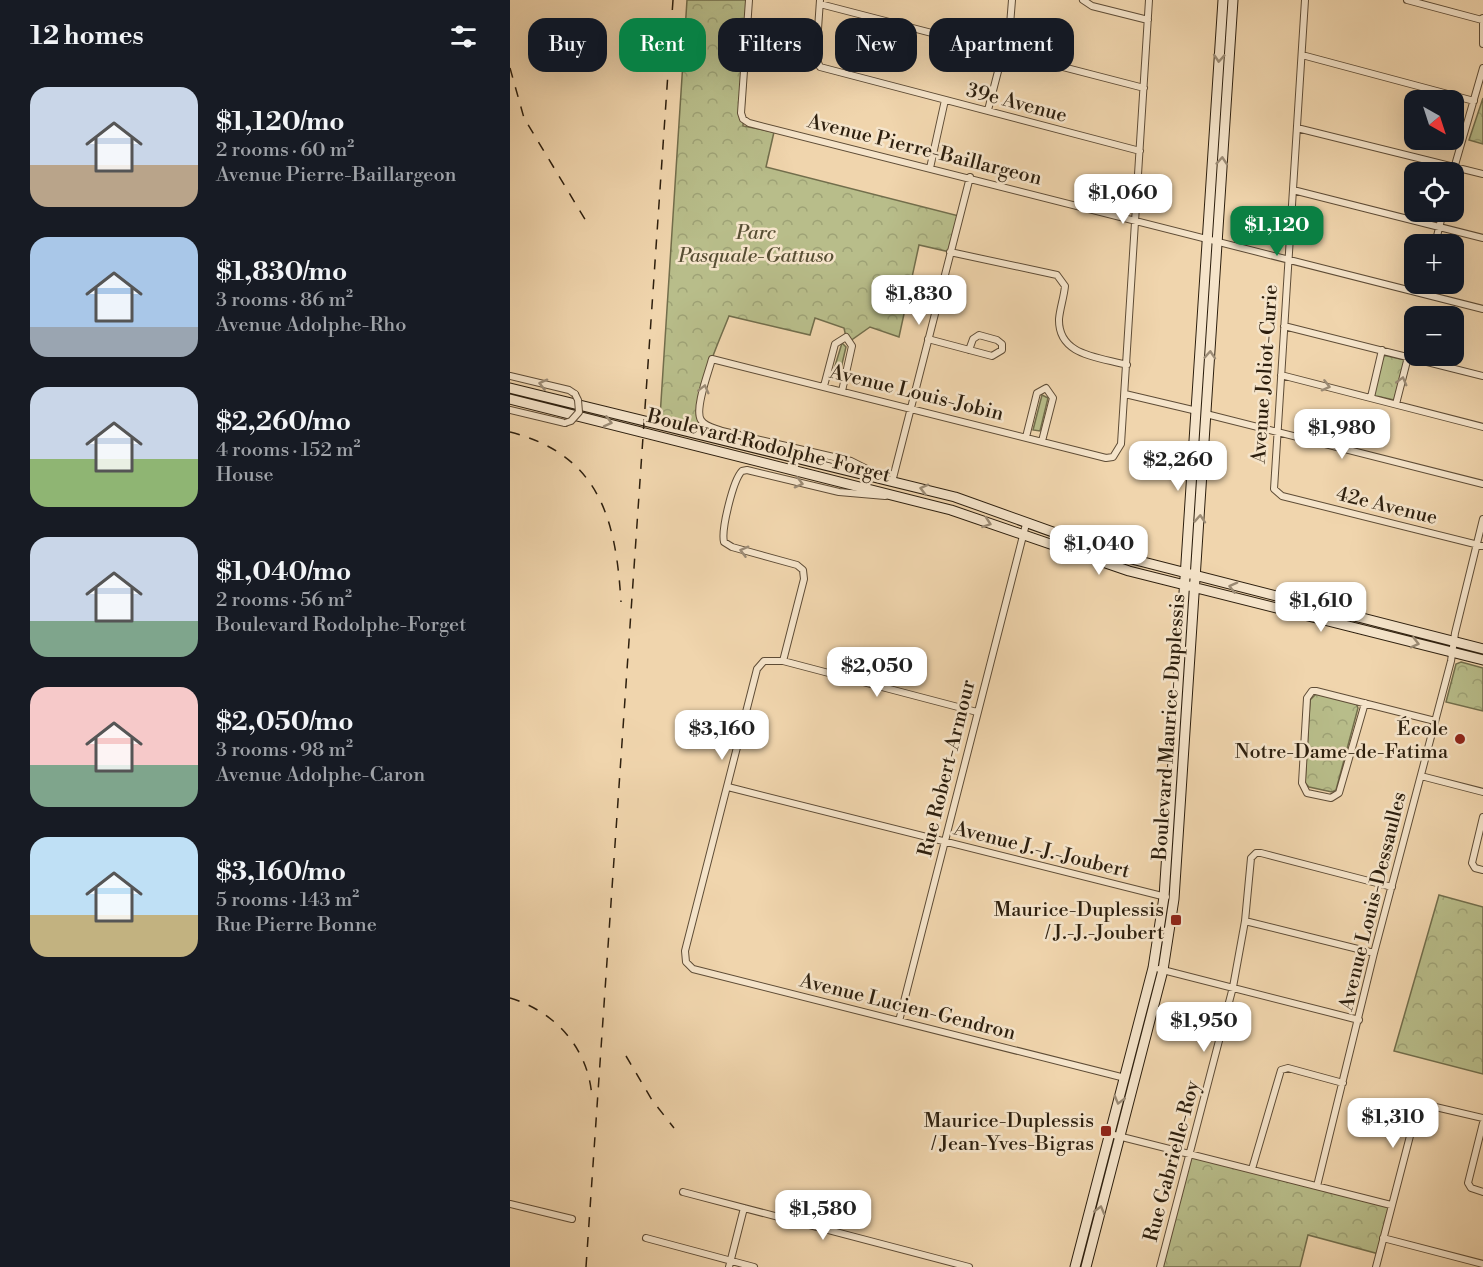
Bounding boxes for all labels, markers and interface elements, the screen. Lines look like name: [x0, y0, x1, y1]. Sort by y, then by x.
chip: Buy: [528, 18, 607, 72]
chip: Rent: [619, 18, 706, 72]
chip: Filters: [718, 18, 823, 72]
chip: New: [835, 18, 917, 72]
chip: Apartment: [929, 18, 1074, 72]
text: 12 homes: [30, 20, 144, 52]
icon: filters: [447, 20, 480, 53]
one-way arrow: [1213, 54, 1226, 63]
street label: 39e Avenue: [963, 78, 1070, 129]
north arrow: [1404, 90, 1464, 150]
map controls: [1404, 90, 1464, 366]
text: $1,120/mo: [216, 106, 345, 138]
street label: Avenue Pierre-Baillargeon: [804, 109, 1044, 192]
icon: home: [78, 111, 150, 183]
text: 2 rooms · 60 m²: [216, 138, 354, 163]
one-way arrow: [1216, 156, 1229, 165]
button: locate: [1404, 162, 1464, 222]
text: Avenue Pierre-Baillargeon: [216, 163, 457, 188]
pin: $1,060: [1074, 174, 1172, 225]
text: $1,060: [1088, 181, 1158, 206]
pin: $1,120: [1228, 206, 1326, 257]
text: $1,120: [1244, 213, 1310, 238]
park label: Parc Pasquale-Gattuso: [677, 221, 834, 269]
button: +: [1404, 234, 1464, 294]
text: $1,830/mo: [216, 256, 347, 288]
icon: home: [78, 261, 150, 333]
pin: $1,830: [870, 275, 968, 326]
text: $1,830: [885, 282, 953, 307]
street label: Avenue Joliot-Curie: [1247, 284, 1284, 466]
text: 3 rooms · 86 m²: [216, 288, 353, 313]
button: −: [1404, 306, 1464, 366]
text: Avenue Adolphe-Rho: [216, 313, 406, 338]
one-way arrow: [1203, 351, 1216, 360]
street label: Avenue Louis-Jobin: [826, 360, 1006, 427]
one-way arrow: [1395, 376, 1408, 386]
one-way arrow: [538, 378, 548, 391]
one-way arrow: [1320, 378, 1330, 391]
one-way arrow: [697, 384, 709, 395]
street label: Boulevard Rodolphe-Forget: [643, 404, 893, 489]
text: $2,260/mo: [216, 406, 351, 438]
pin: $1,980: [1293, 409, 1391, 460]
icon: home: [78, 411, 150, 483]
one-way arrow: [602, 415, 612, 428]
text: $1,980: [1308, 416, 1376, 441]
text: 4 rooms · 152 m²: [216, 438, 360, 463]
pin: $2,260: [1129, 441, 1227, 492]
text: $2,260: [1143, 448, 1213, 473]
text: House: [216, 463, 274, 488]
one-way arrow: [794, 475, 804, 488]
street label: 42e Avenue: [1333, 482, 1440, 531]
one-way arrow: [919, 484, 929, 497]
one-way arrow: [1193, 514, 1206, 523]
one-way arrow: [981, 515, 992, 528]
pin: $1,040: [1050, 525, 1148, 576]
text: $1,040: [1064, 532, 1134, 557]
one-way arrow: [739, 546, 750, 558]
text: $1,040/mo: [216, 556, 351, 588]
icon: home: [78, 561, 150, 633]
one-way arrow: [1229, 581, 1239, 594]
pin: $1,610: [1272, 582, 1370, 633]
text: 2 rooms · 56 m²: [216, 588, 352, 613]
text: $1,610: [1289, 589, 1353, 614]
street label: Boulevard Maurice-Duplessis: [1148, 593, 1191, 862]
text: Boulevard Rodolphe-Forget: [216, 613, 466, 638]
one-way arrow: [1410, 636, 1420, 649]
pin: $2,050: [828, 647, 926, 698]
text: $2,050: [841, 654, 913, 679]
street label: Rue Robert-Armour: [913, 677, 982, 859]
text: $2,050/mo: [216, 706, 354, 738]
pin: $3,160: [673, 710, 771, 761]
icon: home: [78, 711, 150, 783]
place label: École Notre-Dame-de-Fatima: [1235, 716, 1449, 765]
text: $3,160: [689, 717, 755, 742]
marker: École Notre-Dame-de-Fatima: [1453, 732, 1467, 746]
text: 3 rooms · 98 m²: [216, 738, 353, 763]
text: Avenue Adolphe-Caron: [216, 763, 425, 788]
street label: Avenue Louis-Dessaulles: [1334, 789, 1413, 1014]
street label: Avenue J.-J.-Joubert: [950, 816, 1132, 884]
text: $3,160/mo: [216, 856, 346, 888]
icon: home: [78, 861, 150, 933]
text: 5 rooms · 143 m²: [216, 888, 359, 913]
place label: Maurice-Duplessis / J.-J.-Joubert: [994, 898, 1164, 946]
text: Rue Pierre Bonne: [216, 913, 377, 938]
marker: Maurice-Duplessis / J.-J.-Joubert: [1169, 913, 1183, 927]
street label: Avenue Lucien-Gendron: [796, 968, 1018, 1046]
pin: $1,950: [1155, 1002, 1253, 1053]
text: $1,950: [1170, 1009, 1238, 1034]
street label: Rue Gabrielle-Roy: [1139, 1078, 1206, 1245]
one-way arrow: [1114, 1094, 1127, 1104]
pin: $1,310: [1344, 1098, 1442, 1149]
text: $1,310: [1362, 1105, 1424, 1130]
place label: Maurice-Duplessis / Jean-Yves-Bigras: [924, 1109, 1094, 1157]
marker: Maurice-Duplessis / Jean-Yves-Bigras: [1099, 1124, 1113, 1138]
pin: $1,580: [774, 1190, 872, 1241]
text: $1,580: [789, 1197, 857, 1222]
one-way arrow: [1093, 1206, 1106, 1216]

